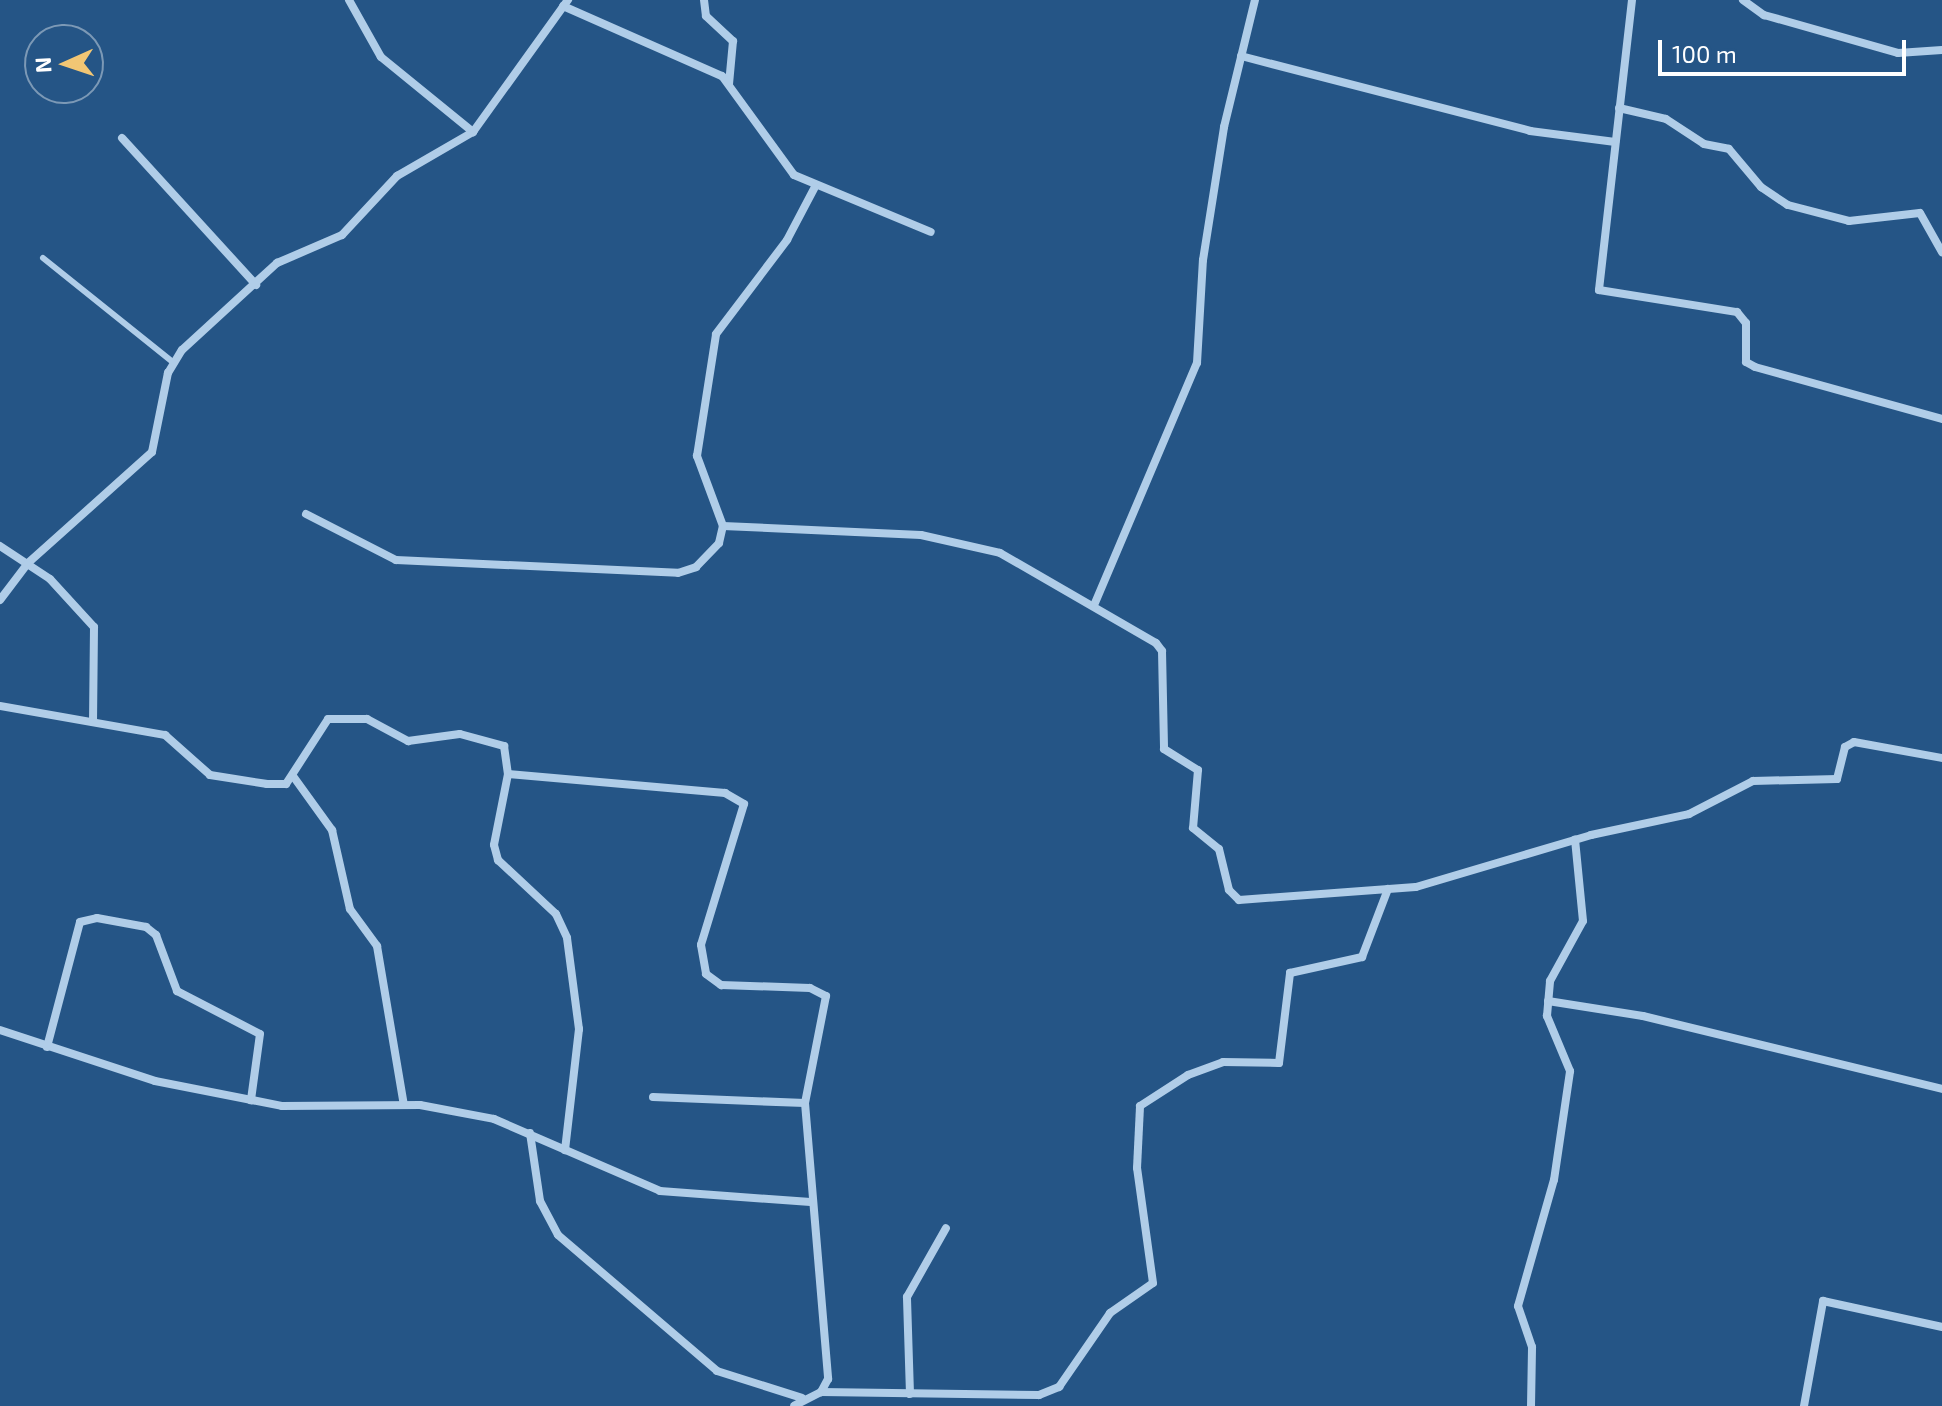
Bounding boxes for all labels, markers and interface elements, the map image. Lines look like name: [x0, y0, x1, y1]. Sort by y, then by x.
north arrow: [24, 24, 104, 104]
scale bar: [1662, 24, 1910, 74]
text: 100 m: [1672, 39, 1737, 68]
text: N: [29, 57, 55, 74]

